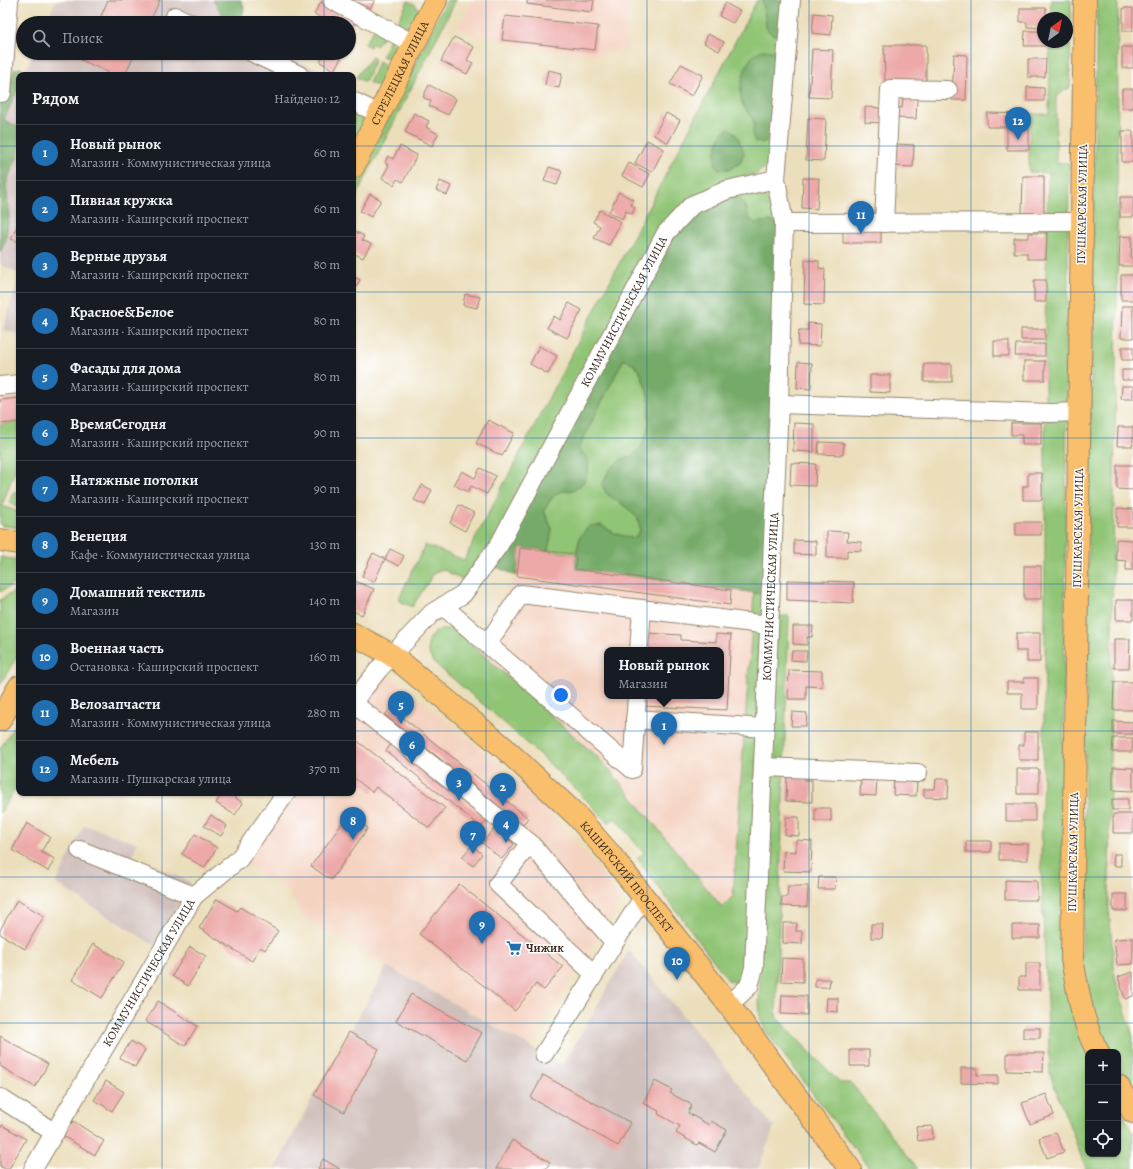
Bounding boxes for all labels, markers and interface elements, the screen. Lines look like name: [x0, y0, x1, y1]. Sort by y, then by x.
north arrow: [1037, 12, 1073, 48]
search box: [16, 16, 356, 60]
street label: СТРЕЛЕЦКАЯ УЛИЦА: [367, 17, 433, 128]
icon: search: [30, 27, 52, 49]
text: Поиск: [62, 28, 103, 48]
text: Рядом: [32, 87, 79, 110]
text: Найдено: 12: [274, 90, 340, 107]
pin: 12: [1005, 107, 1031, 140]
text: Новый рынок: [70, 134, 161, 154]
street label: ПУШКАРСКАЯ УЛИЦА: [1073, 143, 1091, 264]
text: 1: [43, 144, 47, 161]
text: 60 m: [314, 144, 340, 161]
text: Магазин · Коммунистическая улица: [70, 154, 271, 171]
text: Пивная кружка: [70, 190, 173, 210]
text: 2: [42, 200, 48, 217]
text: 60 m: [314, 200, 340, 217]
pin: 11: [848, 201, 874, 234]
text: Магазин · Каширский проспект: [70, 210, 248, 227]
street label: КОММУНИСТИЧЕСКАЯ УЛИЦА: [577, 232, 671, 390]
text: Верные друзья: [70, 246, 167, 266]
text: 3: [42, 256, 48, 273]
text: 80 m: [313, 256, 340, 273]
text: Магазин · Каширский проспект: [70, 266, 248, 283]
text: Красное&Белое: [70, 302, 174, 322]
text: 4: [42, 312, 48, 329]
text: 80 m: [313, 312, 340, 329]
text: Магазин · Каширский проспект: [70, 322, 248, 339]
text: Фасады для дома: [70, 358, 181, 378]
text: 5: [42, 368, 48, 385]
text: 80 m: [313, 368, 340, 385]
text: Магазин · Каширский проспект: [70, 378, 248, 395]
text: ВремяСегодня: [70, 414, 166, 434]
text: 6: [42, 424, 48, 441]
text: 90 m: [314, 424, 340, 441]
text: Магазин · Каширский проспект: [70, 434, 248, 451]
street label: ПУШКАРСКАЯ УЛИЦА: [1069, 467, 1087, 588]
text: Натяжные потолки: [70, 470, 199, 490]
text: 7: [42, 480, 48, 497]
text: 90 m: [314, 480, 340, 497]
text: Магазин · Каширский проспект: [70, 490, 248, 507]
street label: КОММУНИСТИЧЕСКАЯ УЛИЦА: [759, 511, 782, 681]
text: Венеция: [70, 526, 127, 546]
text: 8: [42, 536, 48, 553]
text: 130 m: [310, 536, 340, 553]
text: Кафе · Коммунистическая улица: [70, 546, 250, 563]
text: Домашний текстиль: [70, 582, 205, 602]
text: 9: [42, 592, 48, 609]
text: 140 m: [309, 592, 340, 609]
text: Магазин: [70, 602, 119, 619]
text: Военная часть: [70, 638, 164, 658]
popup: [604, 647, 724, 699]
text: 10: [39, 648, 51, 665]
text: 160 m: [309, 648, 340, 665]
text: Новый рынок: [618, 655, 710, 675]
text: Остановка · Каширский проспект: [70, 658, 259, 675]
text: Магазин: [618, 675, 668, 692]
your location: [551, 685, 571, 705]
pin: 5: [388, 691, 414, 724]
text: Велозапчасти: [70, 694, 161, 714]
text: 11: [40, 704, 50, 721]
text: 280 m: [307, 704, 340, 721]
pin: 1: [651, 712, 677, 745]
text: Магазин · Коммунистическая улица: [70, 714, 271, 731]
pin: 6: [399, 731, 425, 764]
text: Мебель: [70, 750, 119, 770]
text: 12: [40, 760, 50, 777]
text: 370 m: [309, 760, 340, 777]
pin: 3: [446, 768, 472, 801]
text: Магазин · Пушкарская улица: [70, 770, 232, 787]
pin: 2: [490, 773, 516, 806]
street label: ПУШКАРСКАЯ УЛИЦА: [1064, 791, 1082, 912]
pin: 8: [340, 807, 366, 840]
pin: 4: [493, 810, 519, 843]
street label: КАШИРСКИЙ ПРОСПЕКТ: [577, 817, 677, 936]
pin: 7: [460, 821, 486, 854]
street label: КОММУНИСТИЧЕСКАЯ УЛИЦА: [99, 895, 199, 1049]
pin: 9: [469, 911, 495, 944]
supermarket icon: Чижик: [505, 939, 523, 957]
place label: Чижик: [526, 940, 564, 956]
pin: 10: [664, 947, 690, 980]
map controls: [1085, 1049, 1121, 1157]
button: +: [1085, 1049, 1121, 1085]
button: −: [1085, 1085, 1121, 1121]
button: locate: [1085, 1121, 1121, 1157]

